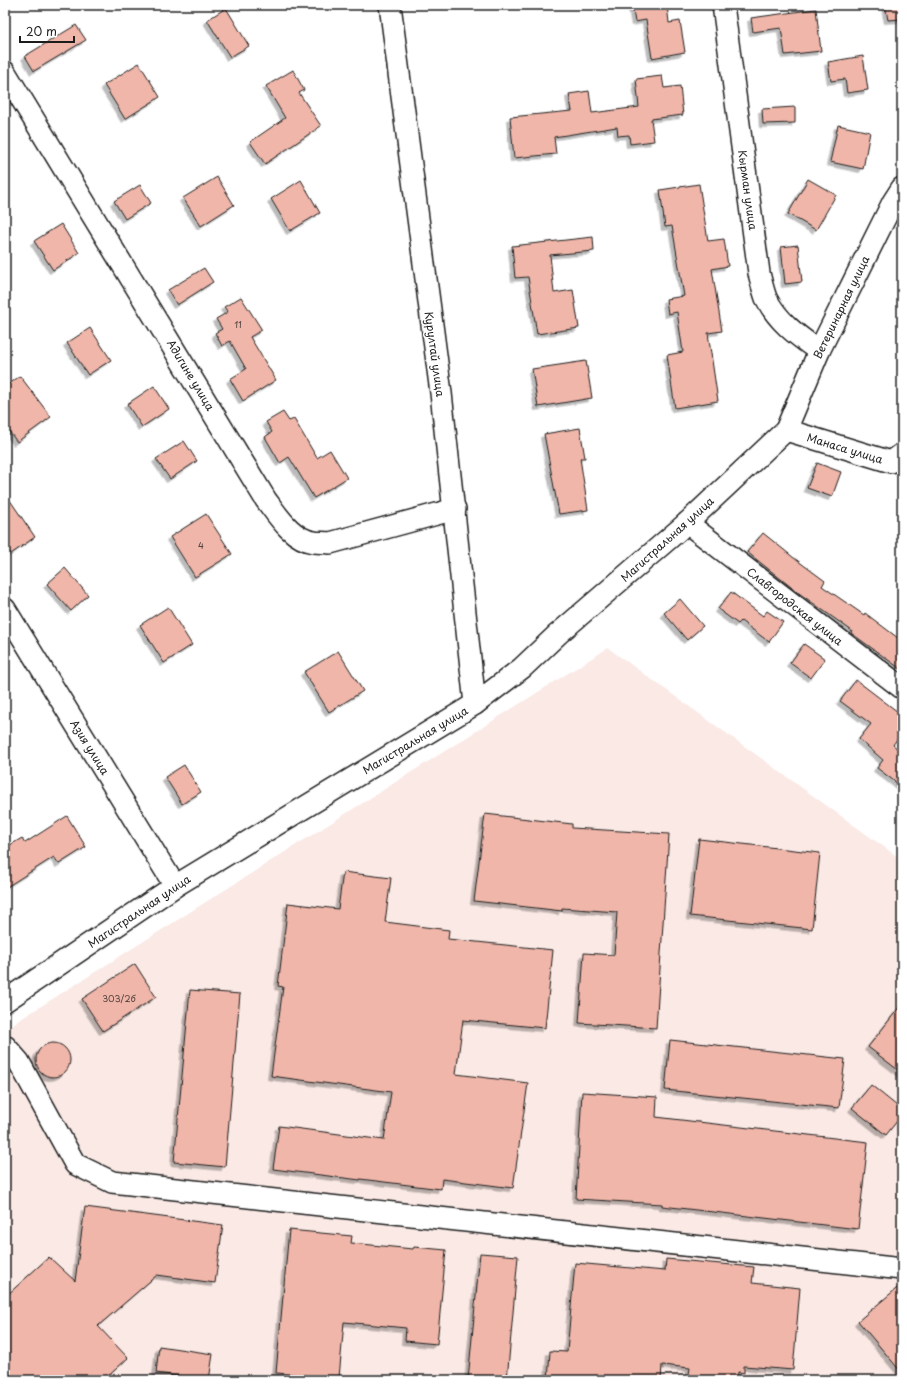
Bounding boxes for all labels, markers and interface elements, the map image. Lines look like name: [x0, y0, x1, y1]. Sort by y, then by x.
scale bar: [20, 18, 74, 44]
text: 20 m: [26, 22, 57, 40]
street label: Кырман улица: [734, 149, 762, 231]
street label: Ветеринарная улица: [809, 252, 873, 362]
street label: Курултай улица: [421, 310, 449, 398]
house number: 11: [234, 317, 242, 331]
street label: Адигине улица: [163, 336, 219, 414]
street label: Манаса улица: [805, 428, 885, 468]
street label: Магистральная улица: [617, 492, 717, 586]
house number: 4: [198, 538, 204, 552]
street label: Славгородская улица: [743, 563, 847, 649]
street label: Магистральная улица: [359, 702, 471, 778]
street label: Азия улица: [66, 716, 114, 778]
street label: Магистральная улица: [84, 870, 194, 952]
house number: 303/2б: [102, 991, 137, 1005]

